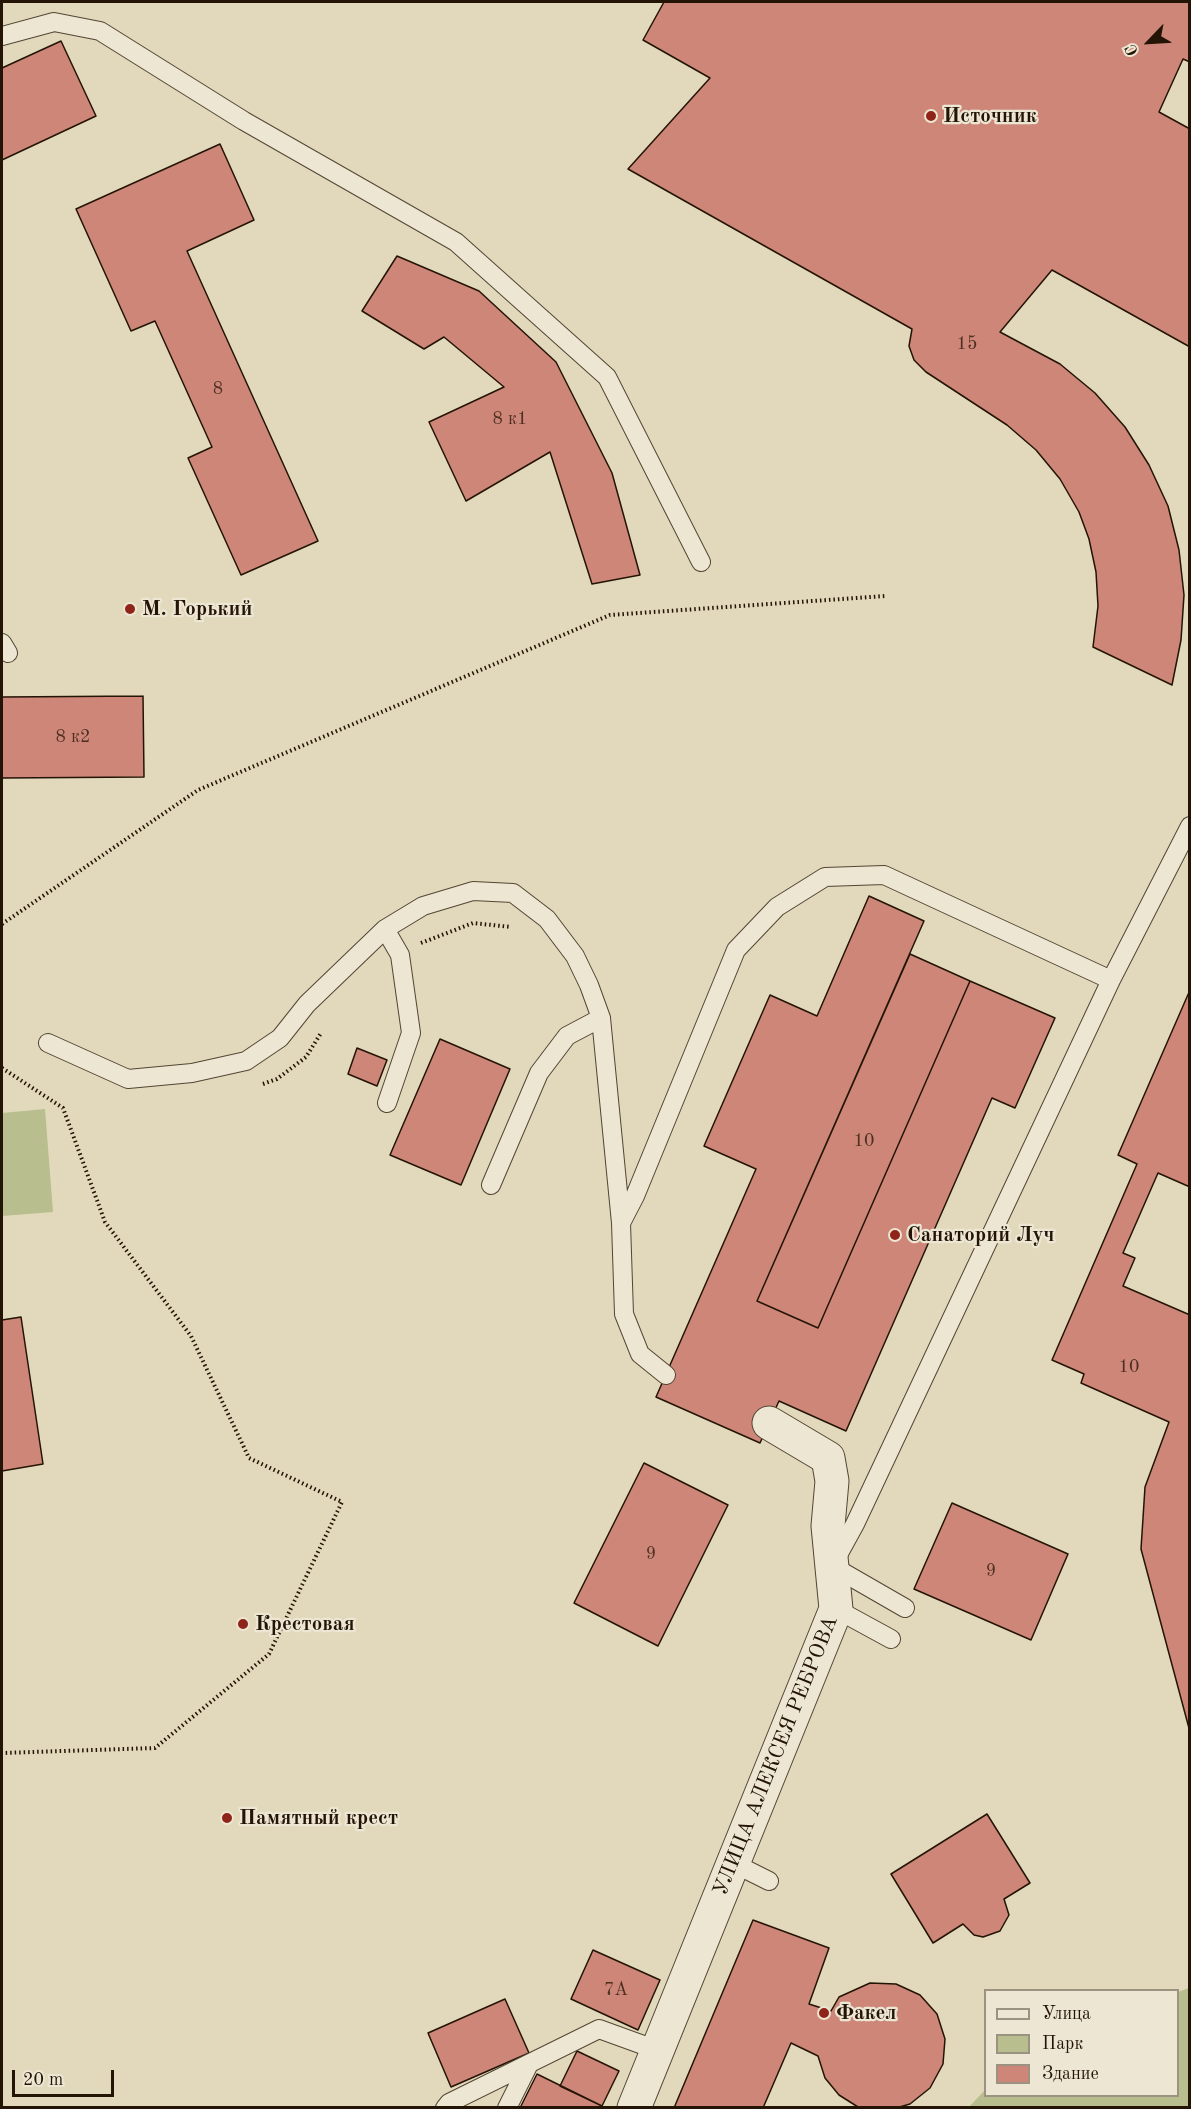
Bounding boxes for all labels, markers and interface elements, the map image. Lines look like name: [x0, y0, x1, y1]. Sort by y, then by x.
north arrow: [1119, 12, 1179, 72]
text: С: [1123, 41, 1142, 58]
place label: Источник: [943, 103, 1037, 129]
marker: Источник: [924, 109, 938, 123]
house number: 15: [957, 333, 977, 355]
house number: 8: [213, 378, 223, 400]
house number: 8 к1: [493, 408, 527, 430]
place label: М. Горький: [142, 596, 252, 622]
marker: М. Горький: [123, 602, 137, 616]
house number: 8 к2: [56, 726, 90, 748]
house number: 10: [854, 1130, 874, 1152]
place label: Cанаторий Луч: [907, 1222, 1054, 1248]
marker: Cанаторий Луч: [888, 1228, 902, 1242]
house number: 10: [1119, 1356, 1139, 1378]
house number: 9: [646, 1543, 656, 1565]
house number: 9: [986, 1560, 996, 1582]
place label: Крестовая: [255, 1611, 355, 1637]
street label: УЛИЦА АЛЕКСЕЯ РЕБРОВА: [708, 1612, 844, 1900]
marker: Крестовая: [236, 1617, 250, 1631]
place label: Памятный крест: [239, 1805, 398, 1831]
marker: Памятный крест: [220, 1811, 234, 1825]
house number: 7А: [604, 1979, 628, 2001]
legend: [984, 1989, 1179, 2097]
place label: Факел: [836, 2000, 896, 2026]
text: Улица: [1042, 2005, 1091, 2023]
marker: Факел: [817, 2006, 831, 2020]
text: Парк: [1042, 2035, 1083, 2053]
scale bar: [15, 2058, 117, 2096]
text: Здание: [1042, 2065, 1099, 2083]
text: 20 m: [23, 2071, 63, 2089]

